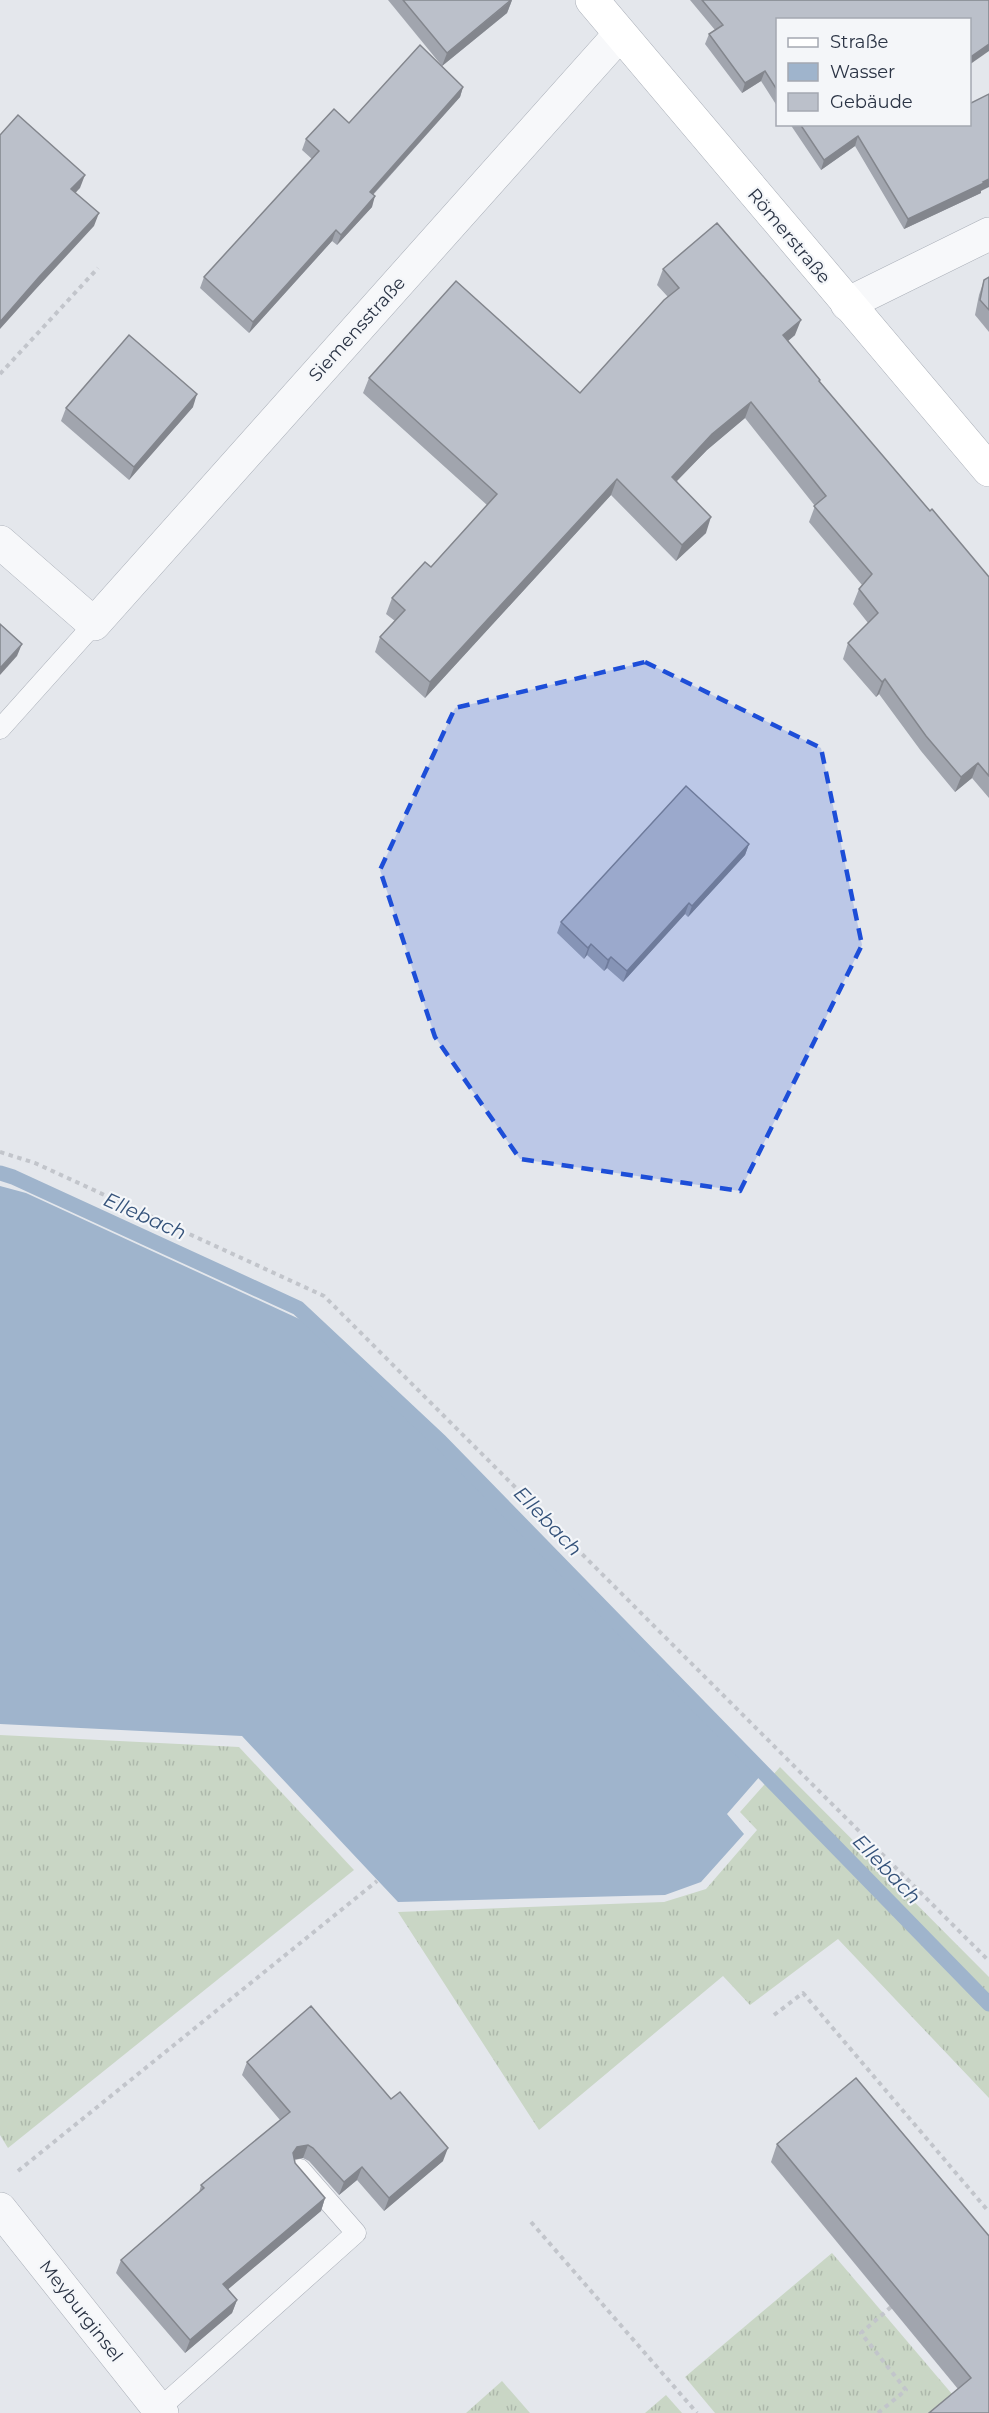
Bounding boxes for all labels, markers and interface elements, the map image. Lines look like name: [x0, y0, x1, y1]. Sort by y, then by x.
legend: [776, 18, 971, 126]
text: Straße: [830, 31, 889, 53]
text: Wasser: [830, 61, 895, 83]
text: Gebäude: [830, 91, 913, 113]
street label: Römerstraße: [743, 184, 835, 288]
street label: Siemensstraße: [304, 272, 410, 386]
water label: Ellebach: [100, 1187, 190, 1245]
water label: Ellebach: [509, 1481, 587, 1561]
water label: Ellebach: [848, 1829, 926, 1909]
street label: Meyburginsel: [35, 2256, 127, 2366]

